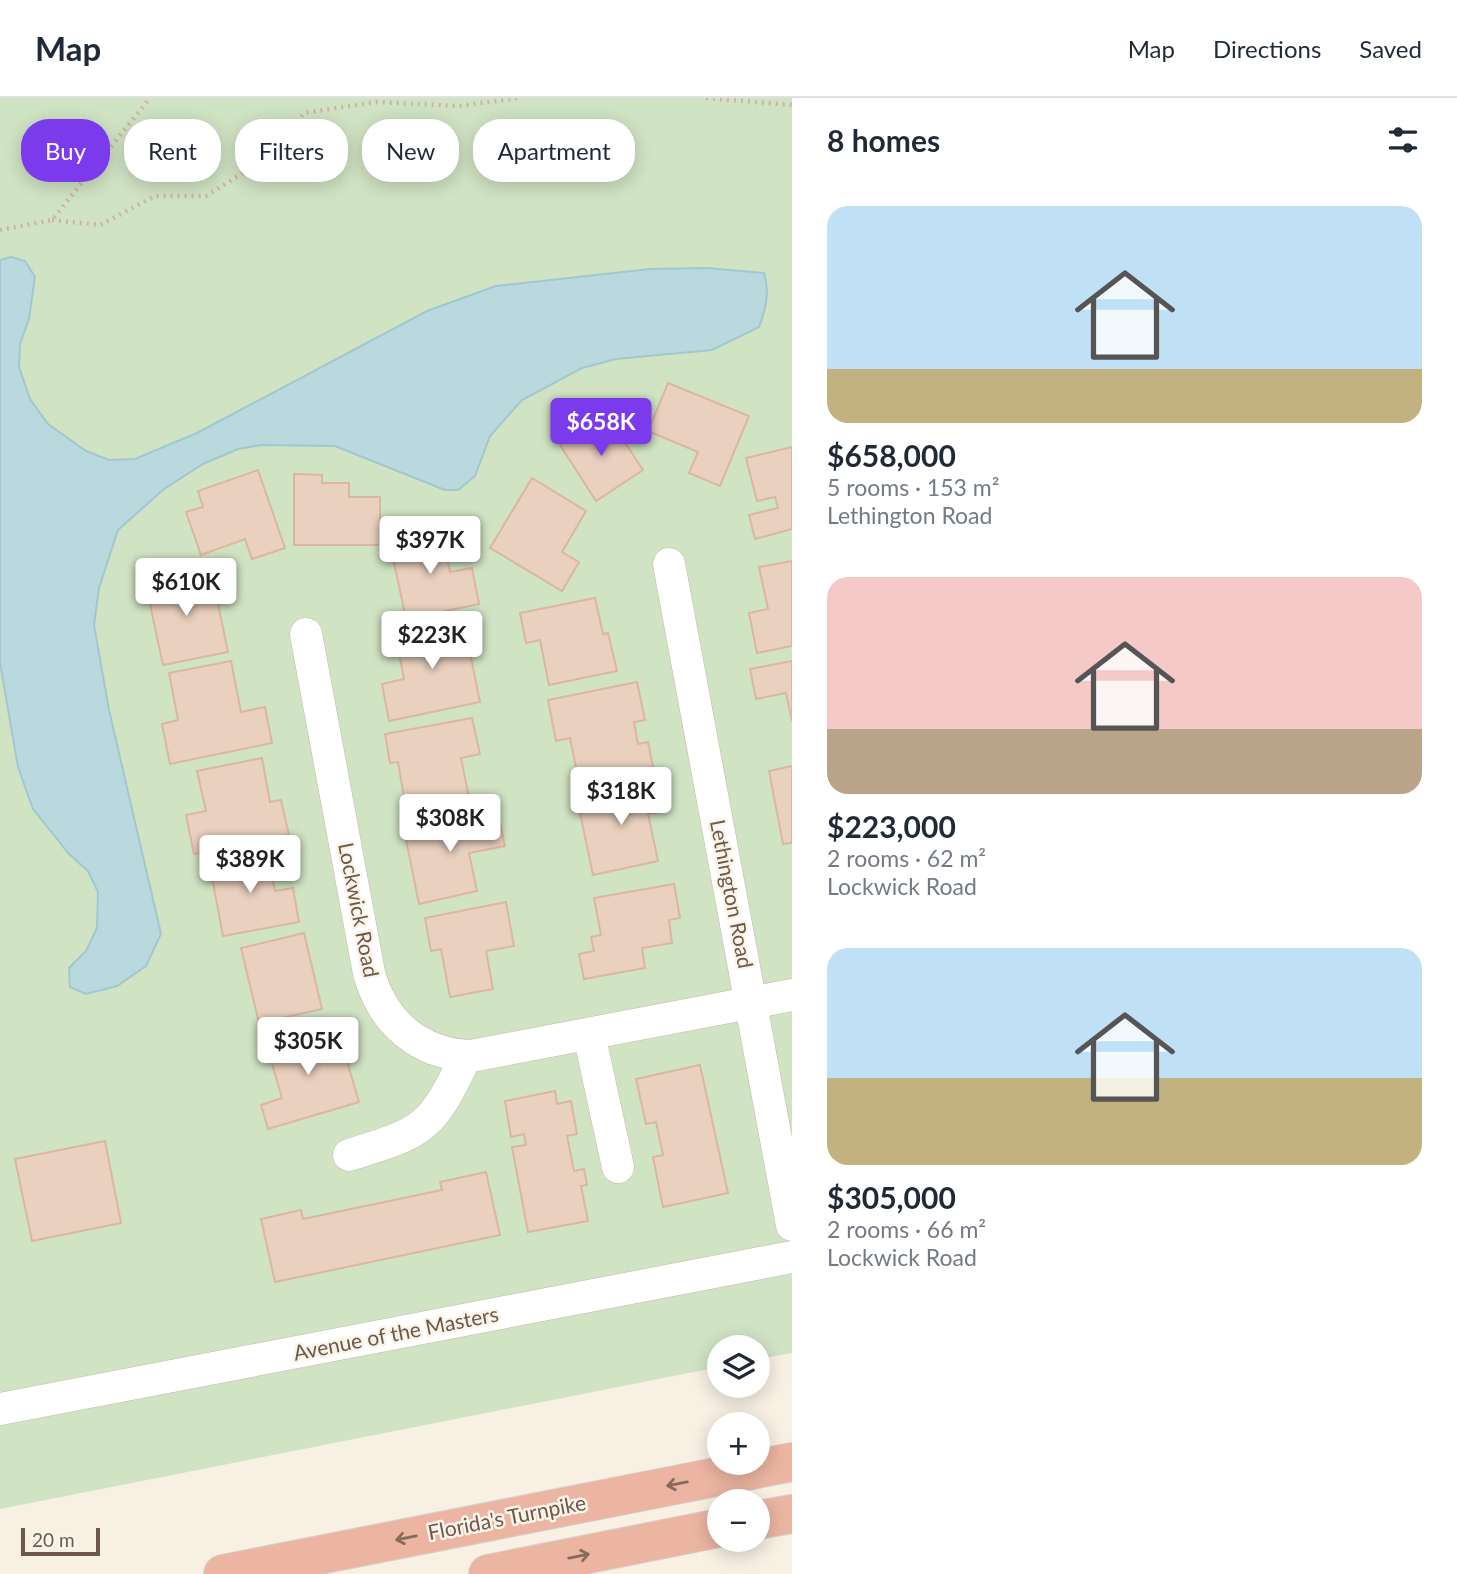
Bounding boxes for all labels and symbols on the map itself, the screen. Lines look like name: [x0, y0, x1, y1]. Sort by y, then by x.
pin: $658K: [552, 398, 650, 458]
pin: $397K: [381, 517, 479, 576]
pin: $610K: [137, 559, 235, 618]
pin: $223K: [383, 612, 481, 671]
pin: $318K: [572, 768, 670, 827]
pin: $308K: [401, 794, 499, 854]
street label: Lethington Road: [706, 817, 759, 970]
pin: $389K: [201, 836, 299, 895]
street label: Lockwick Road: [334, 840, 385, 979]
pin: $305K: [259, 1018, 357, 1077]
street label: Avenue of the Masters: [291, 1300, 500, 1365]
one-way arrow: [666, 1478, 689, 1492]
street label: Florida's Turnpike: [426, 1489, 588, 1544]
scale bar: [21, 1525, 100, 1557]
one-way arrow: [395, 1531, 418, 1545]
one-way arrow: [567, 1549, 590, 1562]

